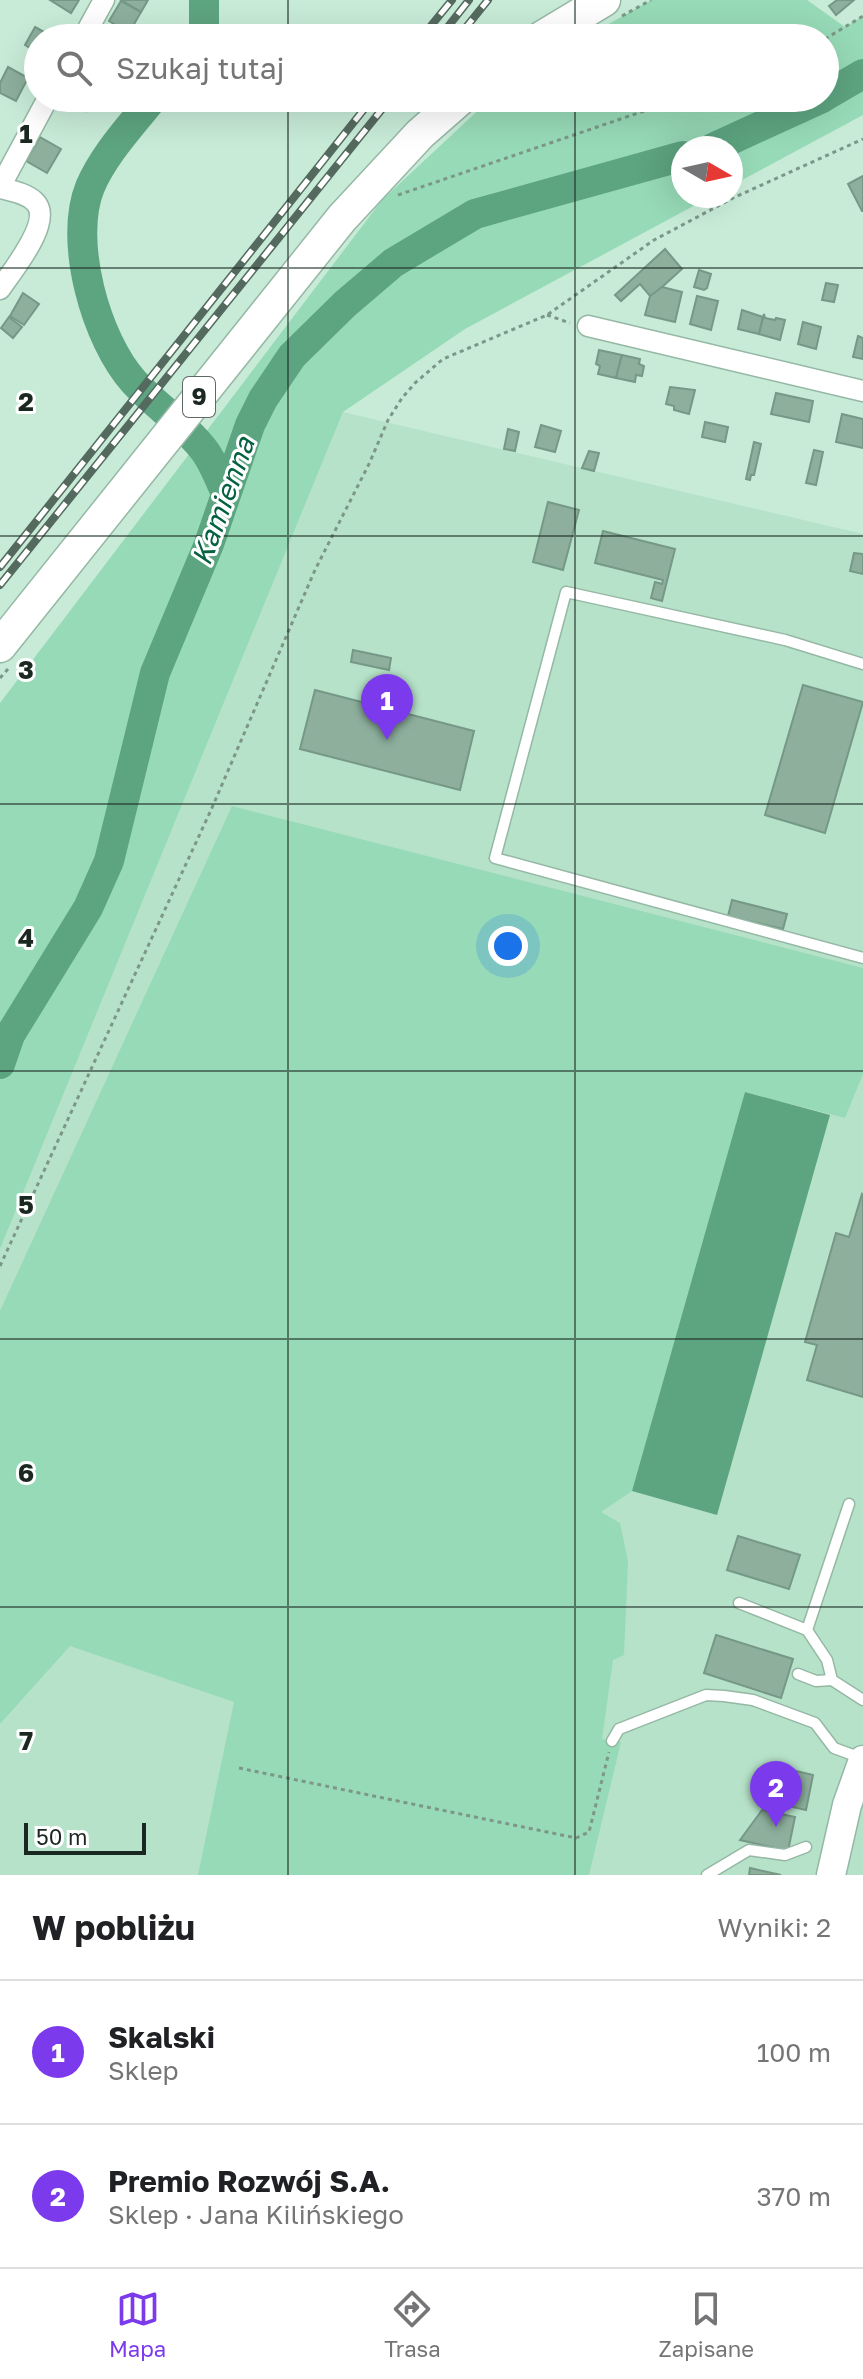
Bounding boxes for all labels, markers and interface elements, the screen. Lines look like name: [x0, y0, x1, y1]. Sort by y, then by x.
search box: [24, 24, 839, 112]
icon: search: [52, 46, 96, 90]
text: Szukaj tutaj: [116, 50, 285, 86]
text: 1: [19, 118, 33, 149]
north arrow: [671, 136, 743, 208]
road number: 9: [183, 377, 215, 417]
text: 2: [18, 386, 34, 417]
water label: Kamienna: [184, 431, 261, 569]
text: 3: [18, 654, 34, 685]
pin: 1: [361, 674, 413, 740]
text: 4: [18, 922, 34, 953]
your location: [488, 926, 528, 966]
text: 5: [18, 1189, 34, 1220]
text: 6: [18, 1457, 34, 1488]
text: 7: [19, 1725, 33, 1756]
pin: 2: [750, 1761, 802, 1827]
scale bar: [24, 1819, 146, 1855]
text: 50 m: [36, 1823, 87, 1850]
text: W pobliżu: [32, 1907, 195, 1947]
text: Wyniki: 2: [717, 1912, 831, 1943]
text: Skalski: [108, 2019, 215, 2055]
text: 1: [51, 2037, 65, 2068]
text: 100 m: [757, 2037, 831, 2068]
text: Sklep: [108, 2055, 178, 2086]
text: Premio Rozwój S.A.: [108, 2163, 390, 2199]
text: 2: [50, 2181, 66, 2212]
text: 370 m: [756, 2181, 831, 2212]
text: Sklep · Jana Kilińskiego: [108, 2199, 404, 2230]
tab: Mapa: [109, 2287, 166, 2362]
tab: Trasa: [384, 2287, 441, 2362]
tab: Zapisane: [659, 2287, 754, 2362]

